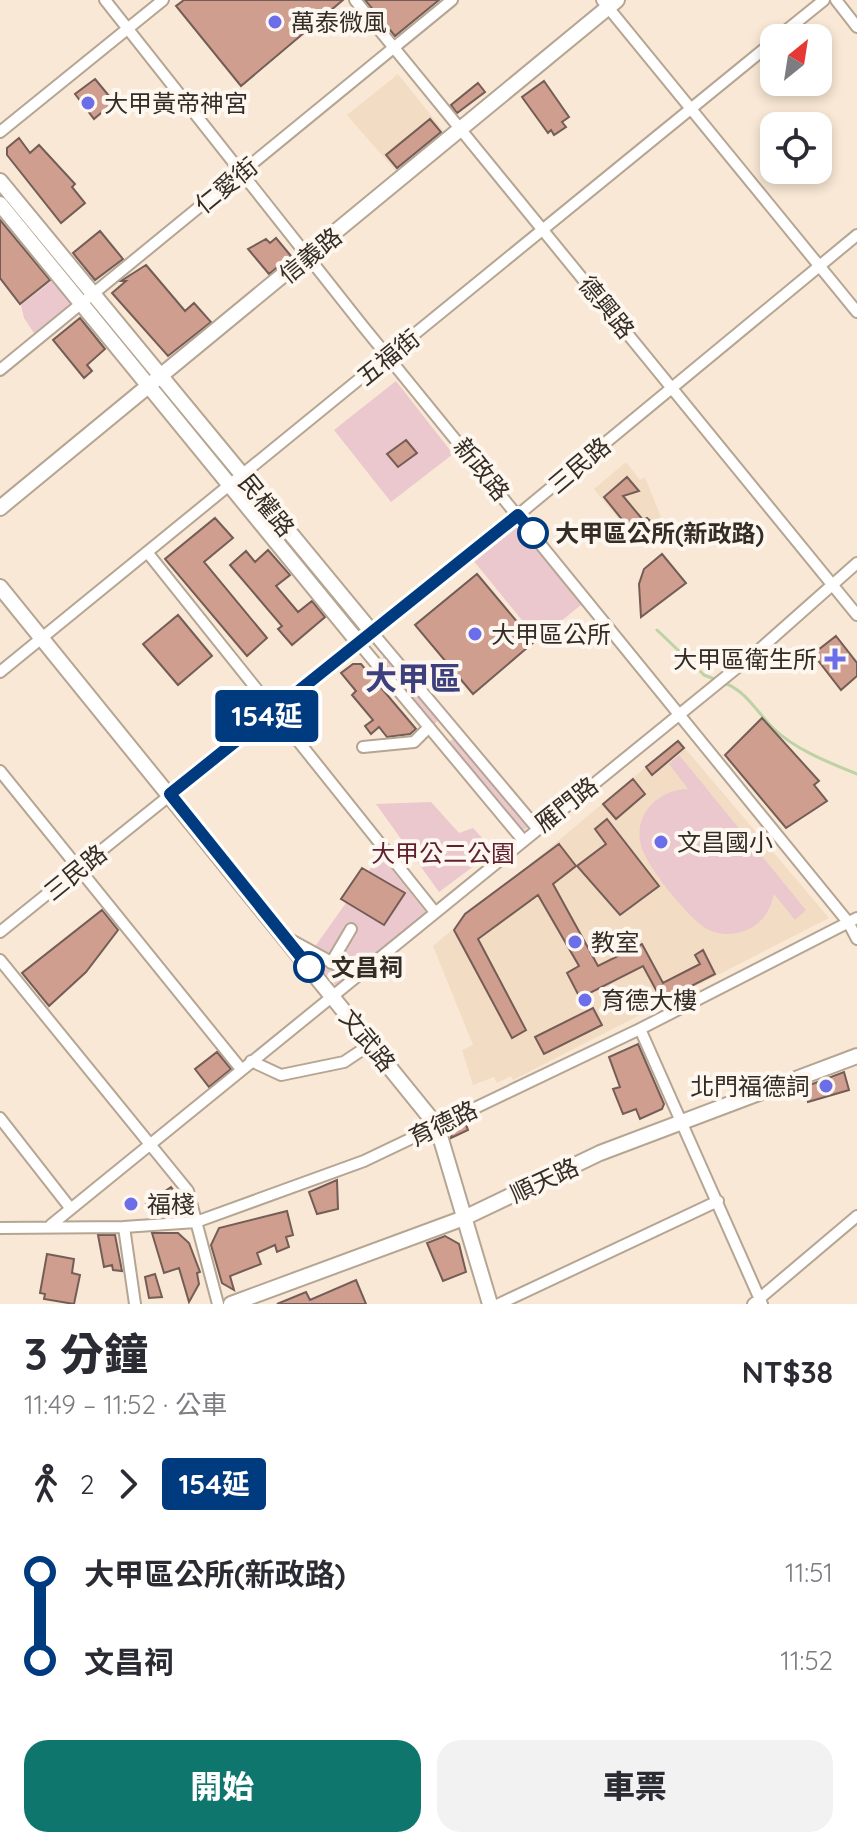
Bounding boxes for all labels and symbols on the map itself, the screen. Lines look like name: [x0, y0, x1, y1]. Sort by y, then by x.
place label: 萬泰微風: [291, 7, 387, 37]
marker: 萬泰微風: [266, 13, 284, 31]
north arrow: [760, 24, 832, 96]
place label: 大甲黃帝神宮: [104, 88, 248, 118]
marker: 大甲黃帝神宮: [79, 94, 97, 112]
street label: 仁愛街: [189, 151, 263, 219]
street label: 信義路: [273, 221, 347, 289]
street label: 德興路: [573, 270, 641, 344]
street label: 五福街: [351, 323, 425, 391]
street label: 三民路: [542, 430, 616, 500]
street label: 新政路: [448, 432, 516, 506]
street label: 民權路: [233, 468, 301, 542]
marker: 大甲區公所(新政路): [518, 518, 548, 548]
place label: 大甲區公所(新政路): [555, 518, 764, 548]
place label: 大甲區公所: [491, 619, 611, 649]
marker: 大甲區公所: [466, 625, 484, 643]
place label: 大甲區衛生所: [673, 644, 817, 674]
marker: 大甲區衛生所: [824, 648, 846, 670]
district label: 大甲區: [365, 658, 461, 698]
line badge: 154延: [211, 690, 323, 742]
street label: 雁門路: [528, 770, 604, 838]
place label: 文昌國小: [677, 827, 773, 857]
marker: 文昌國小: [652, 833, 670, 851]
street label: 三民路: [38, 838, 112, 906]
park label: 大甲公二公園: [371, 838, 515, 868]
place label: 教室: [591, 927, 639, 957]
marker: 教室: [566, 933, 584, 951]
marker: 文昌祠: [294, 952, 324, 982]
place label: 文昌祠: [331, 952, 403, 982]
place label: 育德大樓: [601, 985, 697, 1015]
marker: 育德大樓: [576, 991, 594, 1009]
street label: 文武路: [334, 1003, 402, 1077]
place label: 北門福德詞: [690, 1071, 810, 1101]
marker: 北門福德詞: [817, 1077, 835, 1095]
street label: 育德路: [404, 1094, 482, 1152]
street label: 順天路: [505, 1151, 583, 1209]
place label: 福棧: [147, 1189, 195, 1219]
marker: 福棧: [122, 1195, 140, 1213]

